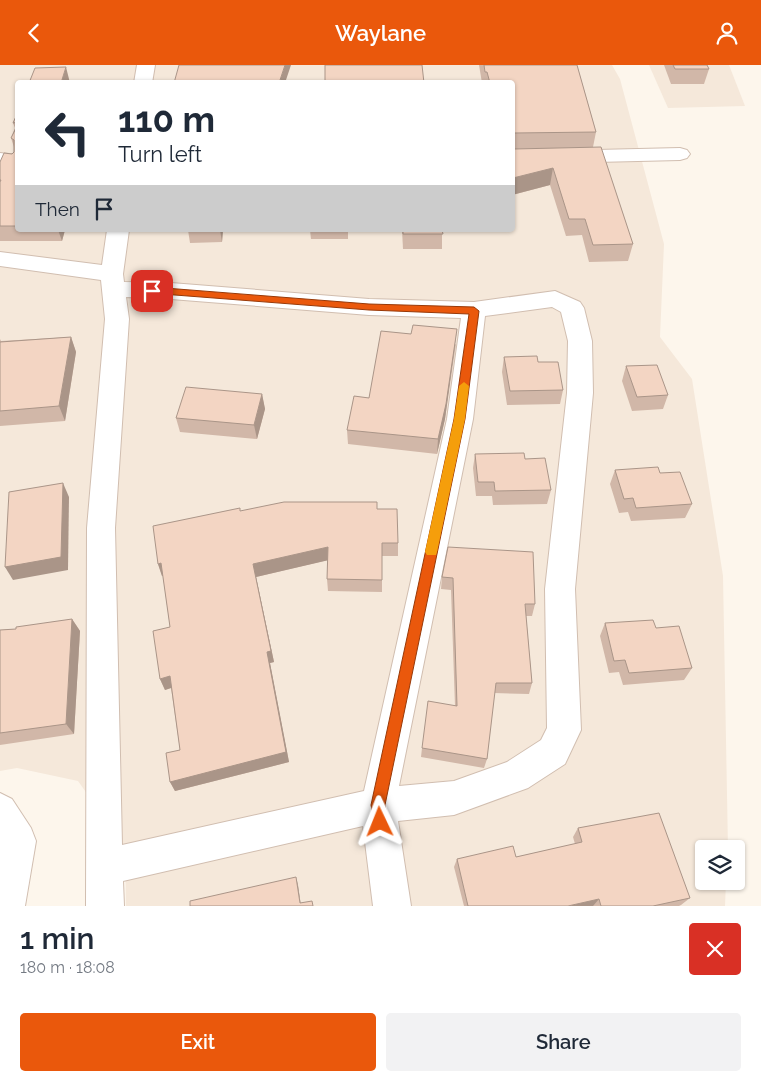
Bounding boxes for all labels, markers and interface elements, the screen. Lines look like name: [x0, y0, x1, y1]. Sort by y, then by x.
icon: back: [20, 19, 48, 47]
icon: person: [713, 19, 741, 47]
text: Waylane: [335, 20, 426, 46]
text: 110 m: [118, 99, 215, 140]
icon: left: [35, 100, 100, 165]
text: Turn left: [118, 141, 202, 167]
icon: arrive: [90, 195, 118, 223]
text: Then: [35, 198, 80, 220]
pin: [131, 270, 173, 312]
icon: arrive: [138, 277, 166, 305]
position arrow: [353, 795, 405, 847]
map controls: [695, 840, 745, 890]
button: layers: [695, 840, 745, 890]
text: 1 min: [20, 921, 95, 956]
button: close: [689, 923, 741, 975]
text: 180 m · 18:08: [20, 958, 115, 977]
button: Exit: [20, 1013, 376, 1071]
button: Share: [386, 1013, 741, 1071]

